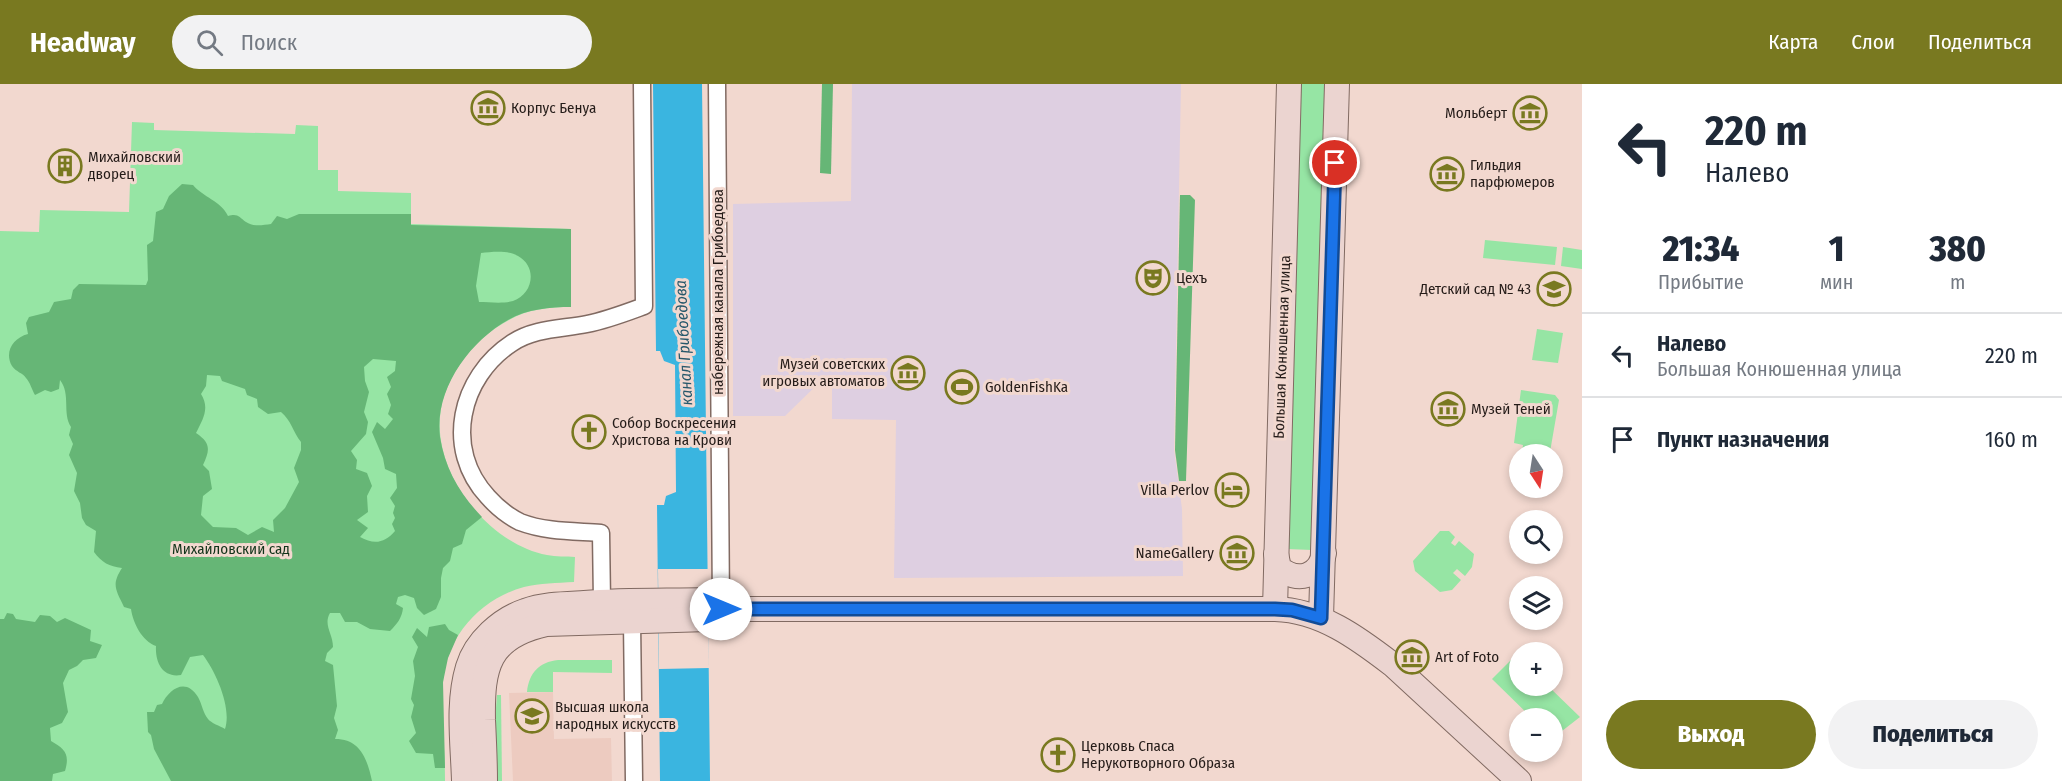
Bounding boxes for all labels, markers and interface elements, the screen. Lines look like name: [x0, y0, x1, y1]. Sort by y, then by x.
search box: [172, 15, 592, 69]
text: Headway: [30, 26, 136, 59]
icon: search: [193, 26, 226, 59]
text: Поиск: [241, 29, 297, 56]
text: Карта: [1768, 29, 1818, 55]
text: Слои: [1851, 29, 1895, 55]
text: Поделиться: [1928, 29, 2032, 55]
museum icon: Корпус Бенуа: [470, 90, 506, 126]
museum icon: Мольберт: [1512, 95, 1548, 131]
place label: Корпус Бенуа: [511, 99, 596, 117]
place label: Мольберт: [1445, 104, 1508, 122]
text: 220 m: [1705, 106, 1808, 156]
icon: left: [1606, 108, 1684, 186]
pin: [1309, 137, 1360, 188]
icon: arrive: [1318, 146, 1351, 179]
building icon: Михайловский дворец: [47, 148, 83, 184]
place label: Михайловский дворец: [88, 148, 181, 183]
museum icon: Гильдия парфюмеров: [1429, 156, 1465, 192]
place label: Гильдия парфюмеров: [1470, 156, 1555, 191]
text: Налево: [1705, 157, 1789, 189]
street label: набережная канала Грибоедова: [709, 189, 727, 395]
text: 21:34: [1662, 227, 1739, 271]
text: 1: [1829, 227, 1844, 271]
text: 380: [1929, 227, 1986, 271]
street label: Большая Конюшенная улица: [1270, 255, 1294, 439]
theatre icon: Цехъ: [1135, 260, 1171, 296]
place label: Цехъ: [1176, 269, 1207, 287]
text: Прибытие: [1658, 270, 1744, 294]
text: мин: [1820, 270, 1853, 294]
text: m: [1950, 270, 1965, 294]
school or university icon: Детский сад № 43: [1536, 271, 1572, 307]
water label: канал Грибоедова: [671, 280, 696, 406]
place label: Детский сад № 43: [1419, 280, 1531, 298]
text: Налево: [1657, 330, 1726, 357]
icon: left: [1606, 339, 1639, 372]
text: 220 m: [1985, 342, 2038, 369]
place label: Музей советских игровых автоматов: [762, 355, 885, 390]
museum icon: Музей советских игровых автоматов: [890, 355, 926, 391]
text: Большая Конюшенная улица: [1657, 357, 1902, 381]
sports icon: GoldenFishKa: [944, 369, 980, 405]
place label: GoldenFishKa: [985, 378, 1068, 396]
museum icon: Музей Теней: [1430, 391, 1466, 427]
place label: Музей Теней: [1471, 400, 1551, 418]
church icon: Собор Воскресения Христова на Крови: [571, 414, 607, 450]
place label: Собор Воскресения Христова на Крови: [612, 414, 736, 449]
icon: arrive: [1606, 423, 1639, 456]
text: Пункт назначения: [1657, 426, 1829, 453]
text: 160 m: [1985, 426, 2038, 453]
north arrow: [1509, 444, 1563, 498]
map controls: [1509, 444, 1563, 762]
hotel icon: Villa Perlov: [1214, 472, 1250, 508]
place label: Villa Perlov: [1140, 481, 1209, 499]
button: search: [1509, 510, 1563, 564]
museum icon: NameGallery: [1219, 535, 1255, 571]
park label: Михайловский сад: [172, 540, 290, 558]
place label: NameGallery: [1136, 544, 1214, 562]
button: layers: [1509, 576, 1563, 630]
position arrow: [689, 577, 753, 641]
museum icon: Art of Foto: [1394, 639, 1430, 675]
button: +: [1509, 642, 1563, 696]
place label: Art of Foto: [1435, 648, 1499, 666]
school or university icon: Высшая школа народных искусств: [514, 698, 550, 734]
place label: Высшая школа народных искусств: [555, 698, 676, 733]
button: Выход: [1606, 700, 1816, 769]
button: Поделиться: [1828, 700, 2038, 769]
button: −: [1509, 708, 1563, 762]
church icon: Церковь Спаса Нерукотворного Образа: [1040, 737, 1076, 773]
place label: Церковь Спаса Нерукотворного Образа: [1081, 737, 1235, 772]

